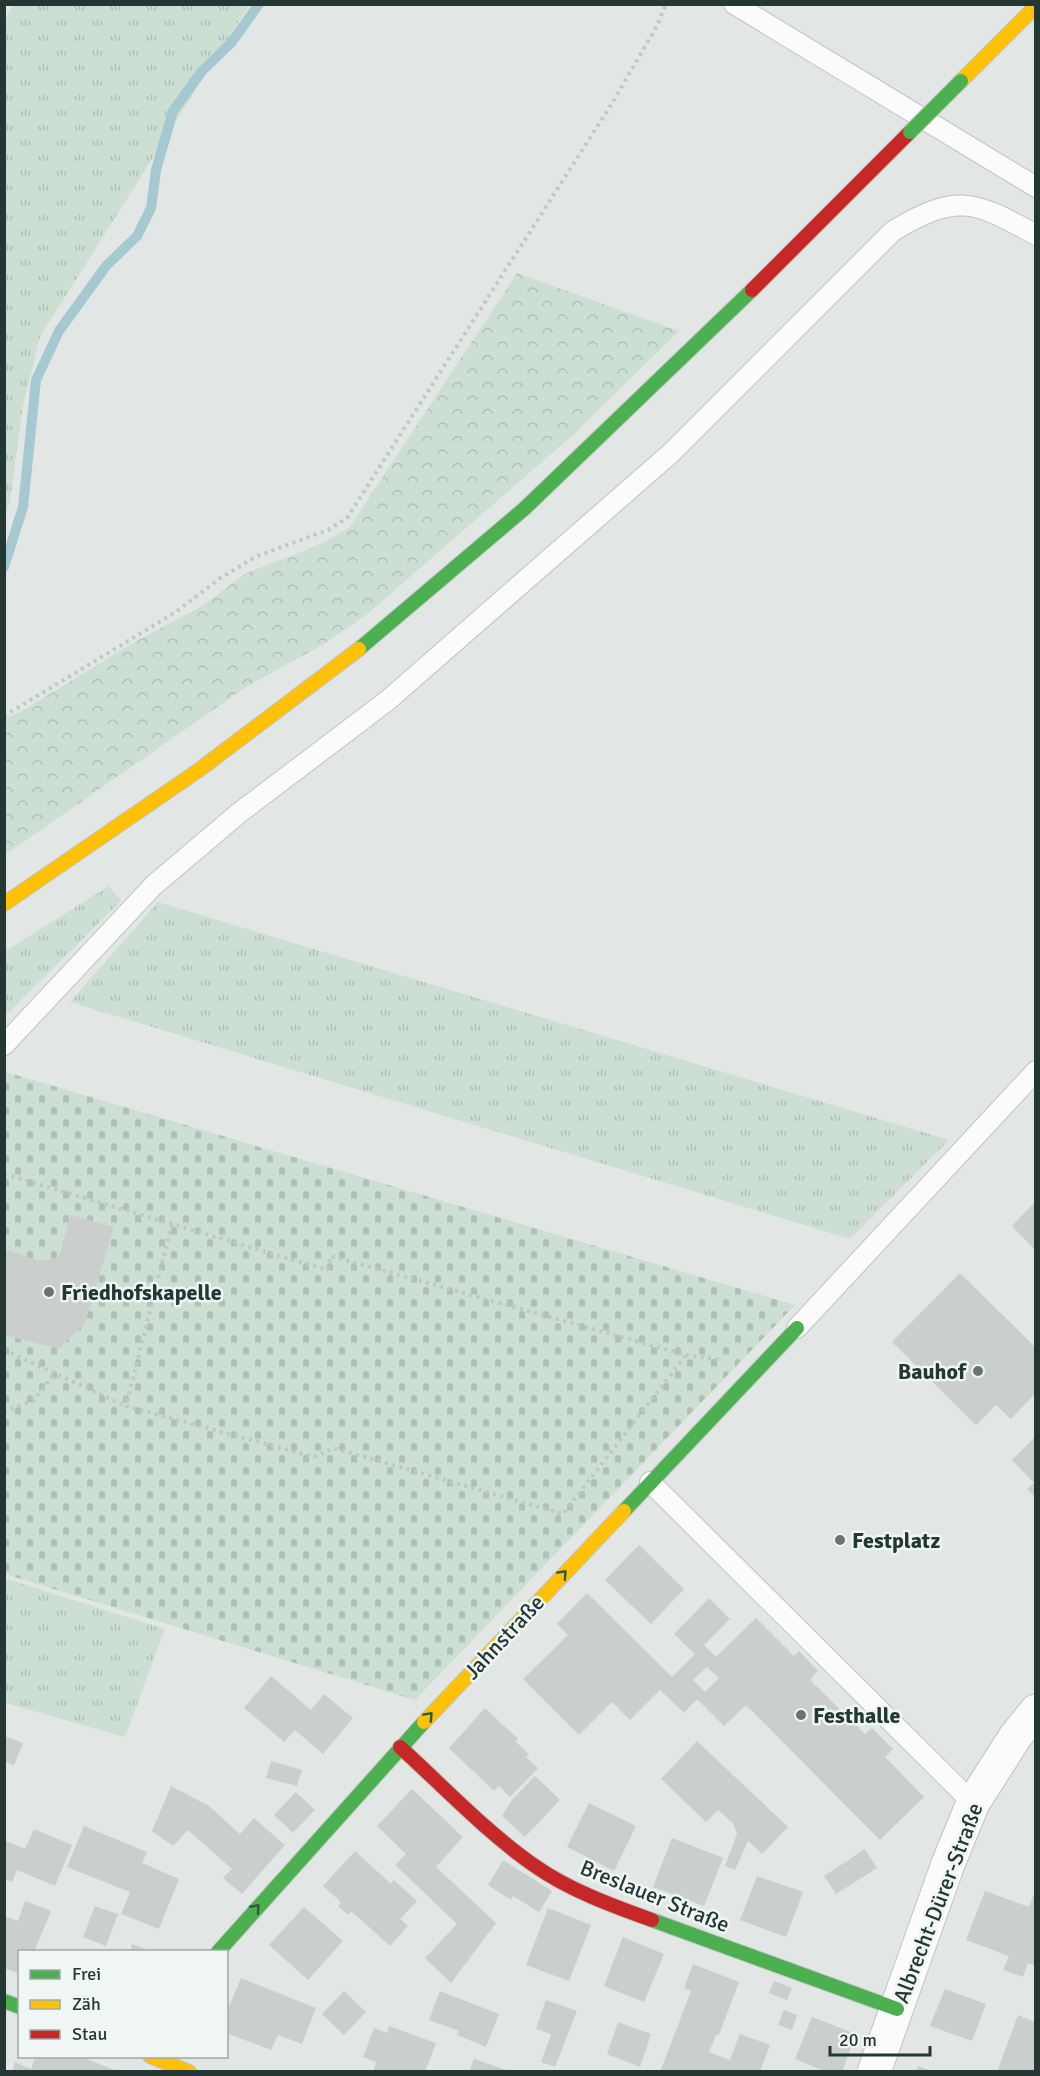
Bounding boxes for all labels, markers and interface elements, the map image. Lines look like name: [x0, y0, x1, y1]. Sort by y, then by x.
place label: Friedhofskapelle: [61, 1279, 222, 1306]
marker: Friedhofskapelle: [42, 1285, 56, 1299]
place label: Bauhof: [898, 1358, 967, 1385]
marker: Bauhof: [971, 1364, 985, 1378]
place label: Festplatz: [852, 1527, 940, 1554]
marker: Festplatz: [833, 1533, 847, 1547]
one-way arrow: [556, 1570, 567, 1581]
street label: Jahnstraße: [458, 1589, 550, 1685]
place label: Festhalle: [813, 1702, 900, 1729]
marker: Festhalle: [794, 1708, 808, 1722]
one-way arrow: [422, 1712, 433, 1723]
street label: Albrecht-Dürer-Straße: [887, 1799, 989, 2007]
street label: Breslauer Straße: [576, 1854, 734, 1938]
one-way arrow: [249, 1904, 260, 1914]
legend: [18, 1950, 228, 2058]
text: Frei: [72, 1963, 101, 1985]
text: Zäh: [72, 1993, 101, 2015]
scale bar: [830, 2019, 930, 2057]
text: Stau: [72, 2023, 107, 2045]
text: 20 m: [839, 2029, 877, 2051]

